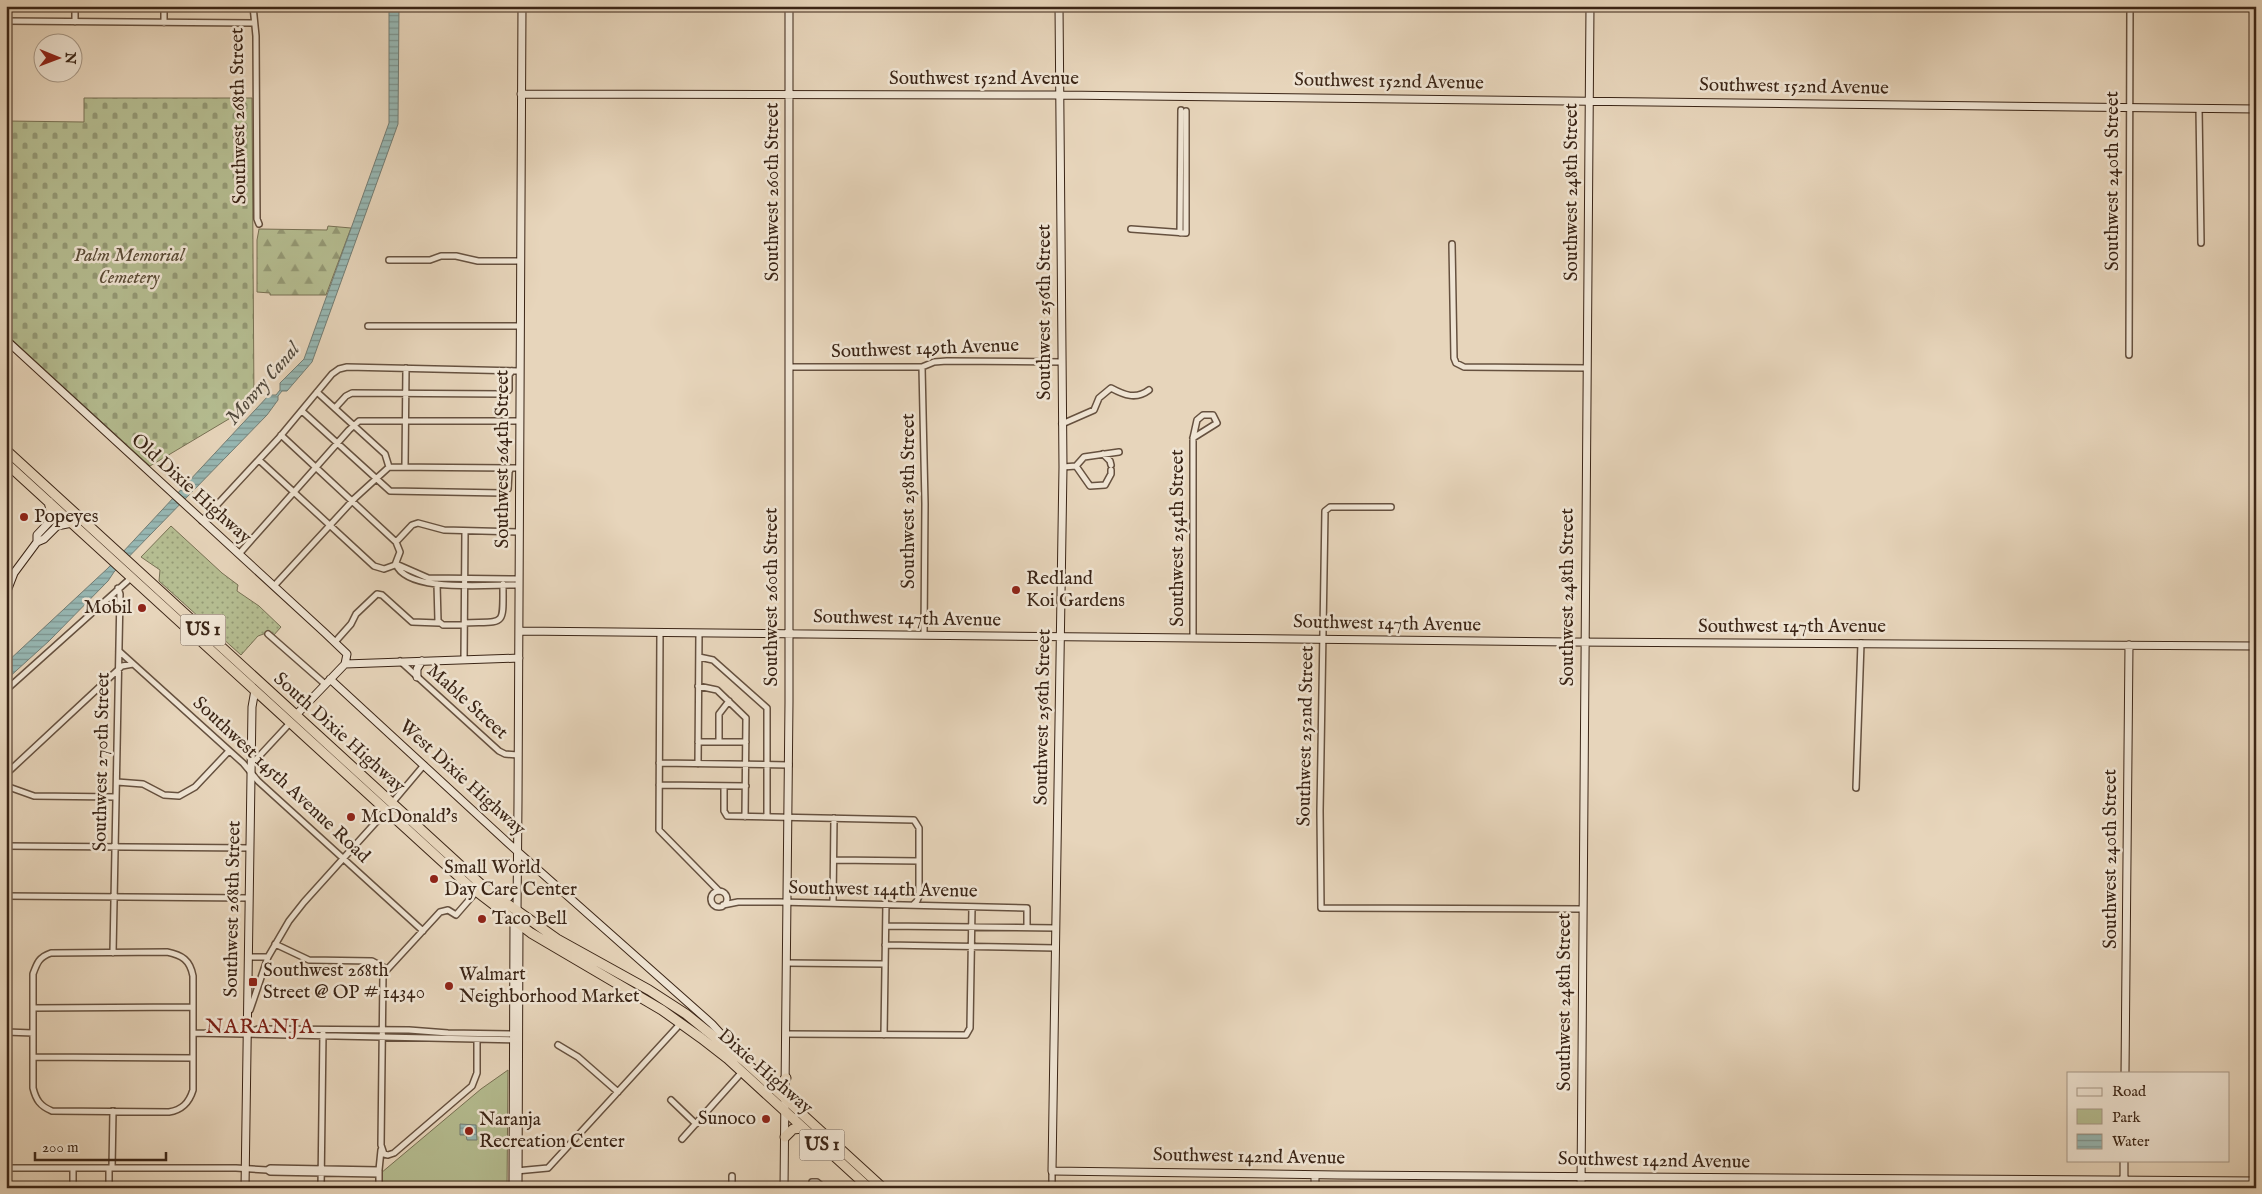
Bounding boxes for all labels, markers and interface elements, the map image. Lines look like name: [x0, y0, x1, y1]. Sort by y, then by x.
street label: Southwest 268th Street: [225, 27, 253, 205]
north arrow: [32, 32, 82, 82]
text: N: [61, 51, 79, 64]
street label: Southwest 152nd Avenue: [889, 67, 1079, 91]
street label: Southwest 152nd Avenue: [1294, 68, 1484, 96]
street label: Southwest 152nd Avenue: [1699, 73, 1889, 101]
street label: Southwest 240th Street: [2101, 90, 2125, 271]
street label: Southwest 260th Street: [761, 102, 785, 281]
street label: Southwest 248th Street: [1560, 102, 1584, 281]
street label: Southwest 256th Street: [1033, 223, 1057, 400]
park label: Palm Memorial Cemetery: [74, 244, 186, 290]
street label: Southwest 149th Avenue: [831, 334, 1020, 364]
water label: Mowry Canal: [220, 336, 307, 430]
street label: Southwest 264th Street: [491, 369, 515, 548]
street label: Southwest 258th Street: [897, 413, 921, 589]
street label: Old Dixie Highway: [126, 429, 257, 550]
street label: Southwest 254th Street: [1166, 449, 1190, 627]
place label: Popeyes: [34, 505, 98, 529]
street label: Southwest 260th Street: [760, 507, 784, 686]
street label: Southwest 248th Street: [1556, 507, 1580, 686]
marker: Popeyes: [18, 511, 30, 523]
place label: Redland Koi Gardens: [1026, 567, 1125, 613]
marker: Redland Koi Gardens: [1010, 584, 1022, 596]
place label: Mobil: [84, 596, 133, 620]
marker: Mobil: [136, 602, 148, 614]
street label: Southwest 147th Avenue: [813, 605, 1002, 633]
street label: Southwest 147th Avenue: [1293, 610, 1482, 638]
road number: US 1: [180, 614, 226, 646]
street label: Southwest 147th Avenue: [1698, 615, 1886, 639]
street label: Southwest 256th Street: [1029, 628, 1057, 805]
street label: Southwest 252nd Street: [1292, 645, 1320, 827]
street label: Mable Street: [421, 659, 513, 745]
street label: South Dixie Highway: [268, 667, 410, 799]
street label: Southwest 270th Street: [88, 672, 116, 852]
street label: Southwest 145th Avenue Road: [187, 692, 375, 869]
street label: West Dixie Highway: [394, 715, 531, 842]
street label: Southwest 240th Street: [2099, 768, 2123, 949]
place label: McDonald's: [361, 805, 458, 829]
marker: McDonald's: [345, 811, 357, 823]
street label: Southwest 268th Street: [219, 820, 247, 998]
place label: Small World Day Care Center: [444, 856, 577, 902]
marker: Small World Day Care Center: [428, 873, 440, 885]
street label: Southwest 144th Avenue: [788, 876, 978, 904]
place label: Taco Bell: [492, 907, 568, 931]
street label: Southwest 248th Street: [1553, 912, 1577, 1091]
marker: Taco Bell: [476, 913, 488, 925]
place label: Southwest 268th Street @ OP # 14340: [263, 959, 425, 1005]
place label: Walmart Neighborhood Market: [459, 963, 640, 1009]
marker: Southwest 268th Street @ OP # 14340: [247, 976, 259, 988]
marker: Walmart Neighborhood Market: [443, 980, 455, 992]
district label: NARANJA: [205, 1014, 315, 1041]
street label: Dixie Highway: [712, 1024, 818, 1120]
legend: [2067, 1072, 2230, 1162]
text: Road: [2112, 1082, 2147, 1101]
place label: Sunoco: [698, 1107, 756, 1131]
place label: Naranja Recreation Center: [479, 1108, 625, 1154]
text: Park: [2112, 1108, 2142, 1127]
marker: Sunoco: [760, 1113, 772, 1125]
marker: Naranja Recreation Center: [463, 1125, 475, 1137]
scale bar: [35, 1129, 166, 1161]
road number: US 1: [800, 1130, 844, 1160]
text: Water: [2112, 1132, 2150, 1151]
text: 200 m: [42, 1138, 79, 1157]
street label: Southwest 142nd Avenue: [1153, 1143, 1346, 1171]
street label: Southwest 142nd Avenue: [1558, 1147, 1751, 1175]

